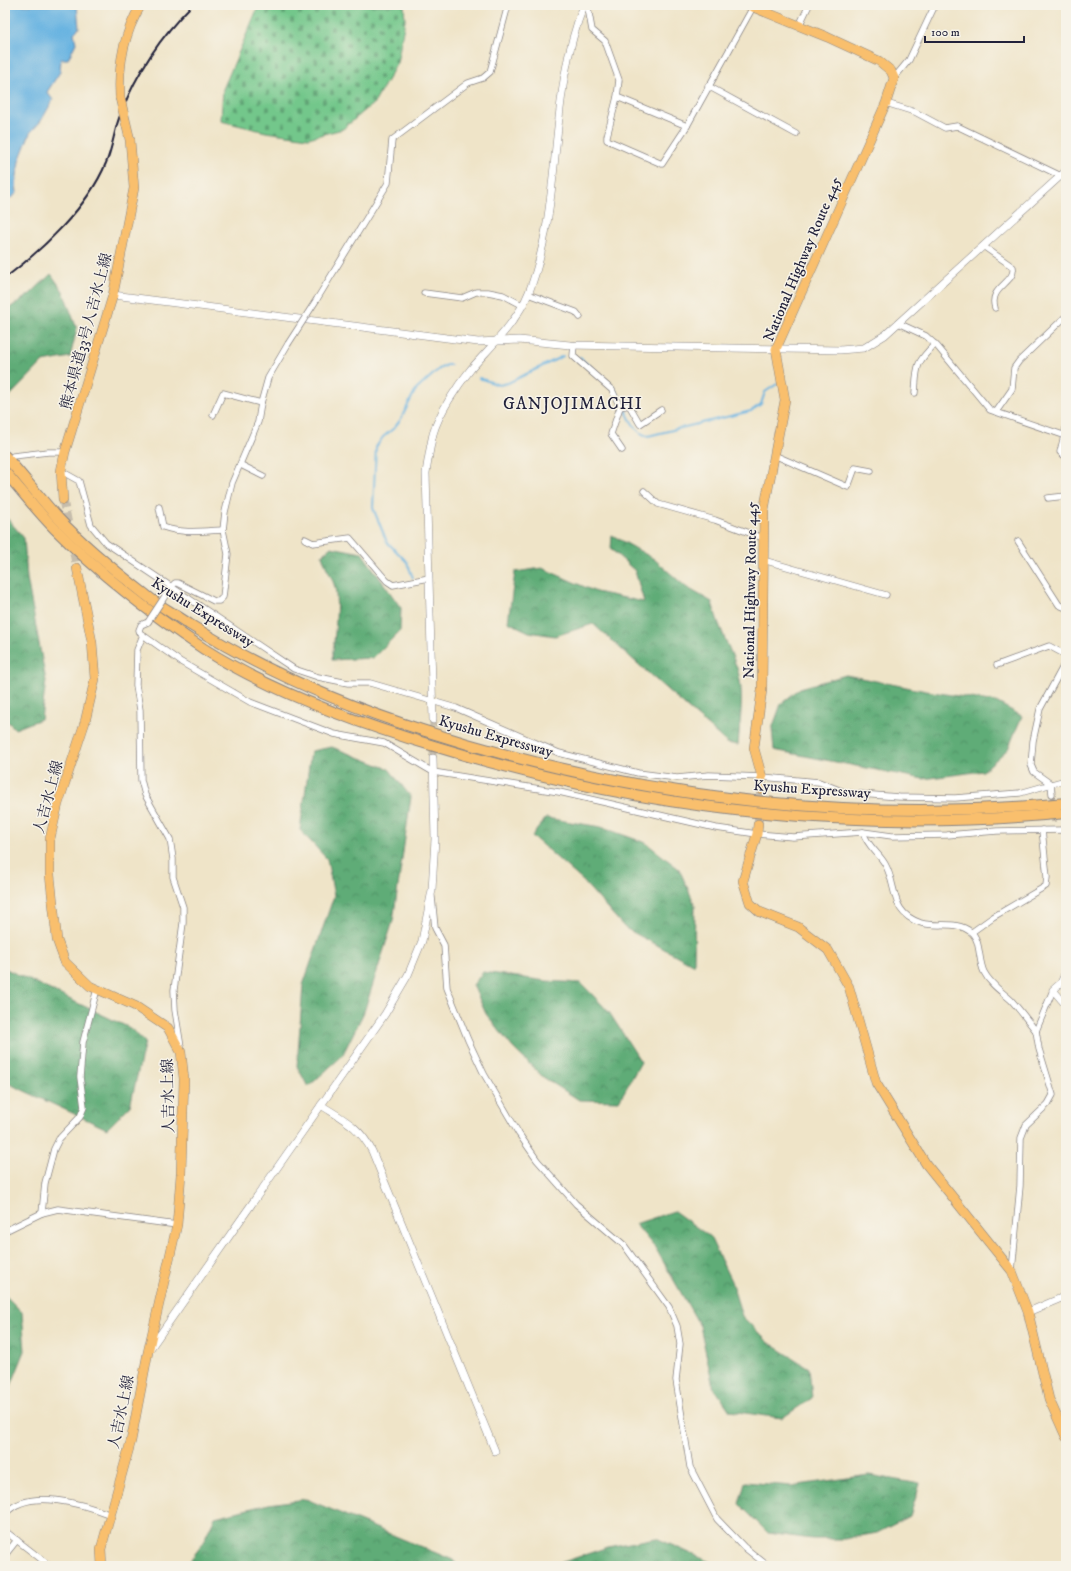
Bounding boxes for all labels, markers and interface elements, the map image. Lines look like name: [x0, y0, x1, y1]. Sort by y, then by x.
scale bar: [925, 18, 1024, 44]
text: 100 m: [931, 25, 960, 40]
street label: National Highway Route 445: [759, 173, 846, 345]
street label: 熊本県道33号人吉水上線: [56, 251, 117, 411]
district label: GANJOJIMACHI: [503, 393, 643, 415]
street label: National Highway Route 445: [739, 501, 762, 679]
street label: Kyushu Expressway: [148, 573, 258, 652]
street label: Kyushu Expressway: [437, 711, 556, 762]
street label: 人吉水上線: [30, 758, 67, 836]
street label: Kyushu Expressway: [753, 776, 872, 803]
street label: 人吉水上線: [158, 1058, 179, 1134]
street label: 人吉水上線: [104, 1373, 139, 1451]

